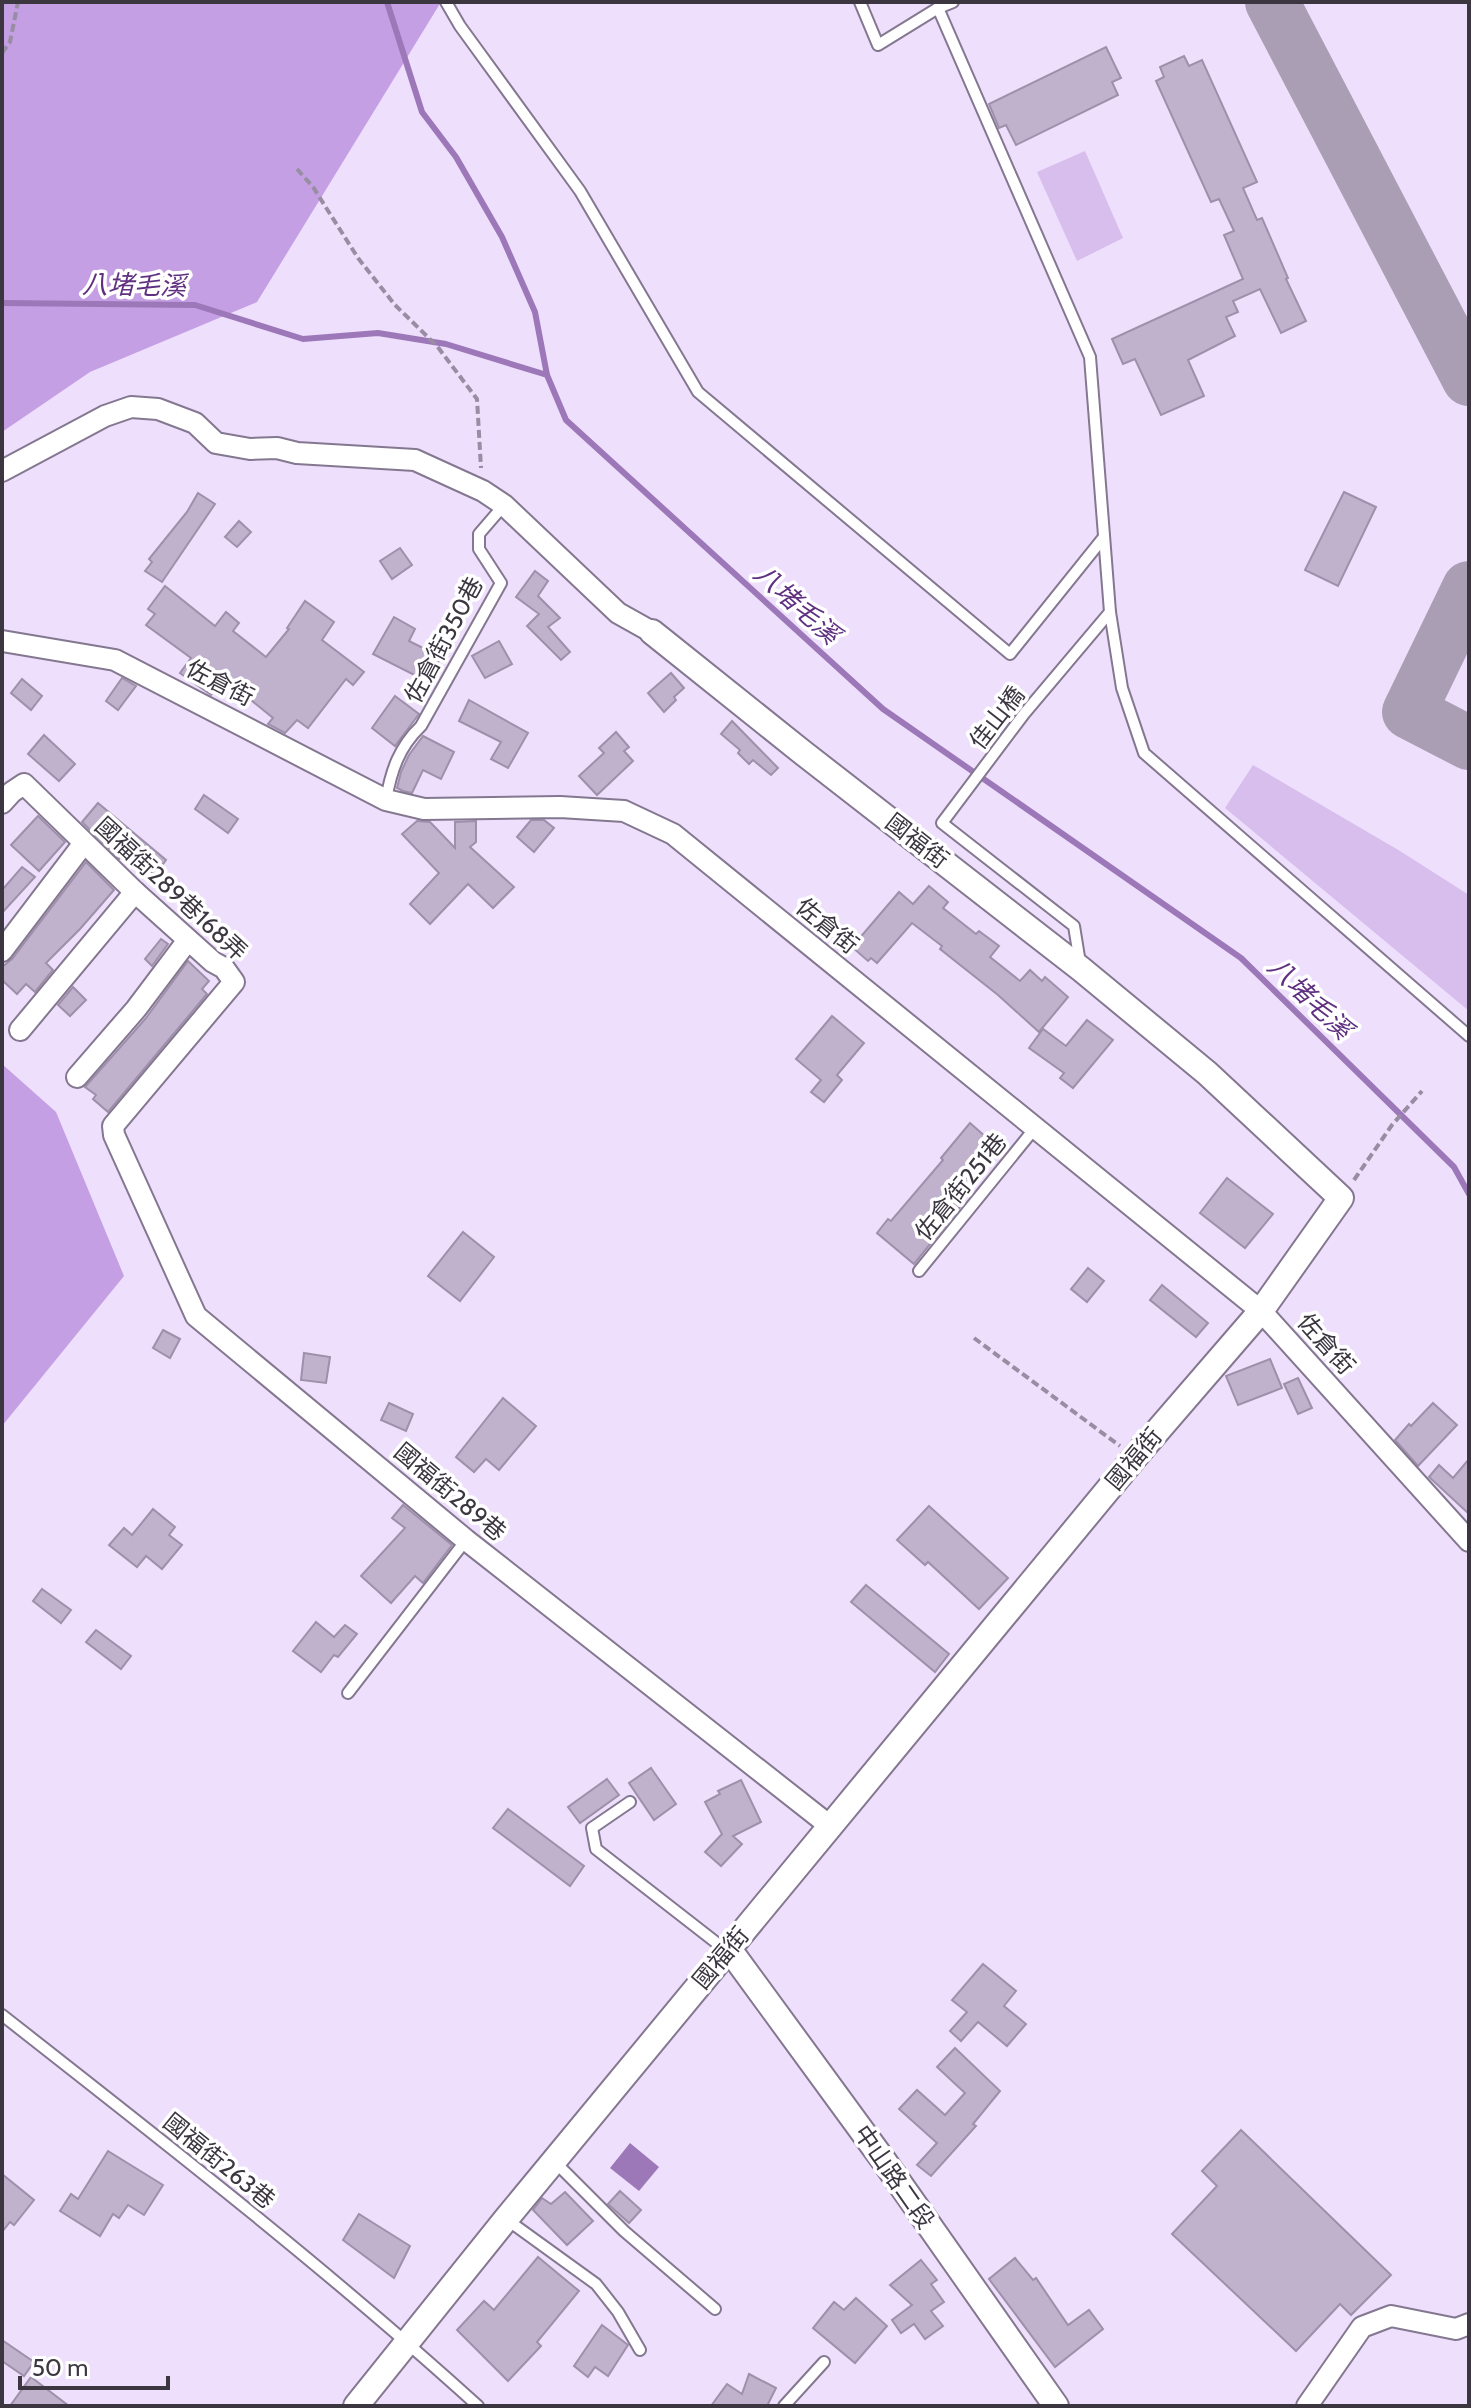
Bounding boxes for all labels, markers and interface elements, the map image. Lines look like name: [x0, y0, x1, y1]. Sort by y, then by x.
water label: 八堵毛溪: [82, 268, 190, 302]
water label: 八堵毛溪: [748, 557, 849, 653]
street label: 佐倉街350巷: [398, 572, 489, 708]
street label: 佐倉街: [182, 653, 259, 712]
street label: 佳山橋: [963, 680, 1030, 755]
street label: 國福街: [880, 807, 955, 874]
street label: 國福街289巷168弄: [89, 811, 253, 966]
street label: 佐倉街: [790, 892, 864, 960]
water label: 八堵毛溪: [1261, 950, 1361, 1048]
street label: 佐倉街251巷: [909, 1127, 1013, 1246]
street label: 佐倉街: [1292, 1307, 1361, 1380]
street label: 國福街: [1099, 1422, 1168, 1496]
street label: 國福街289巷: [389, 1437, 512, 1547]
street label: 國福街: [686, 1921, 755, 1995]
street label: 國福街263巷: [158, 2107, 281, 2214]
street label: 中山路二段: [848, 2119, 941, 2234]
scale bar: [20, 2340, 168, 2390]
text: 50 m: [32, 2353, 88, 2382]

